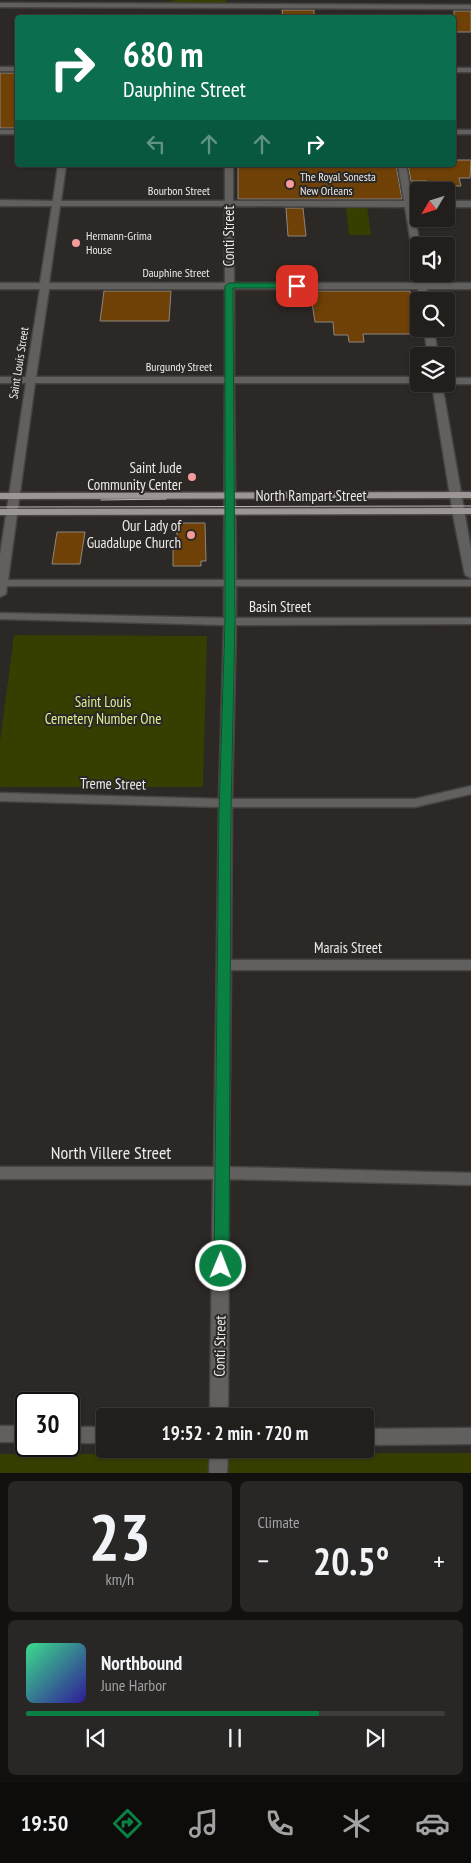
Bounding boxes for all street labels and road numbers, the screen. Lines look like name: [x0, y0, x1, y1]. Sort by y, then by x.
street label: Bourbon Street: [148, 183, 211, 198]
street label: Conti Street: [219, 205, 238, 267]
street label: Dauphine Street: [142, 265, 210, 280]
street label: Saint Louis Street: [5, 325, 32, 400]
street label: Burgundy Street: [146, 359, 213, 374]
street label: North Rampart Street: [255, 486, 367, 505]
street label: Basin Street: [249, 597, 311, 616]
street label: Treme Street: [80, 773, 146, 794]
street label: Marais Street: [314, 938, 382, 957]
street label: North Villere Street: [51, 1141, 171, 1164]
street label: Conti Street: [209, 1315, 230, 1377]

